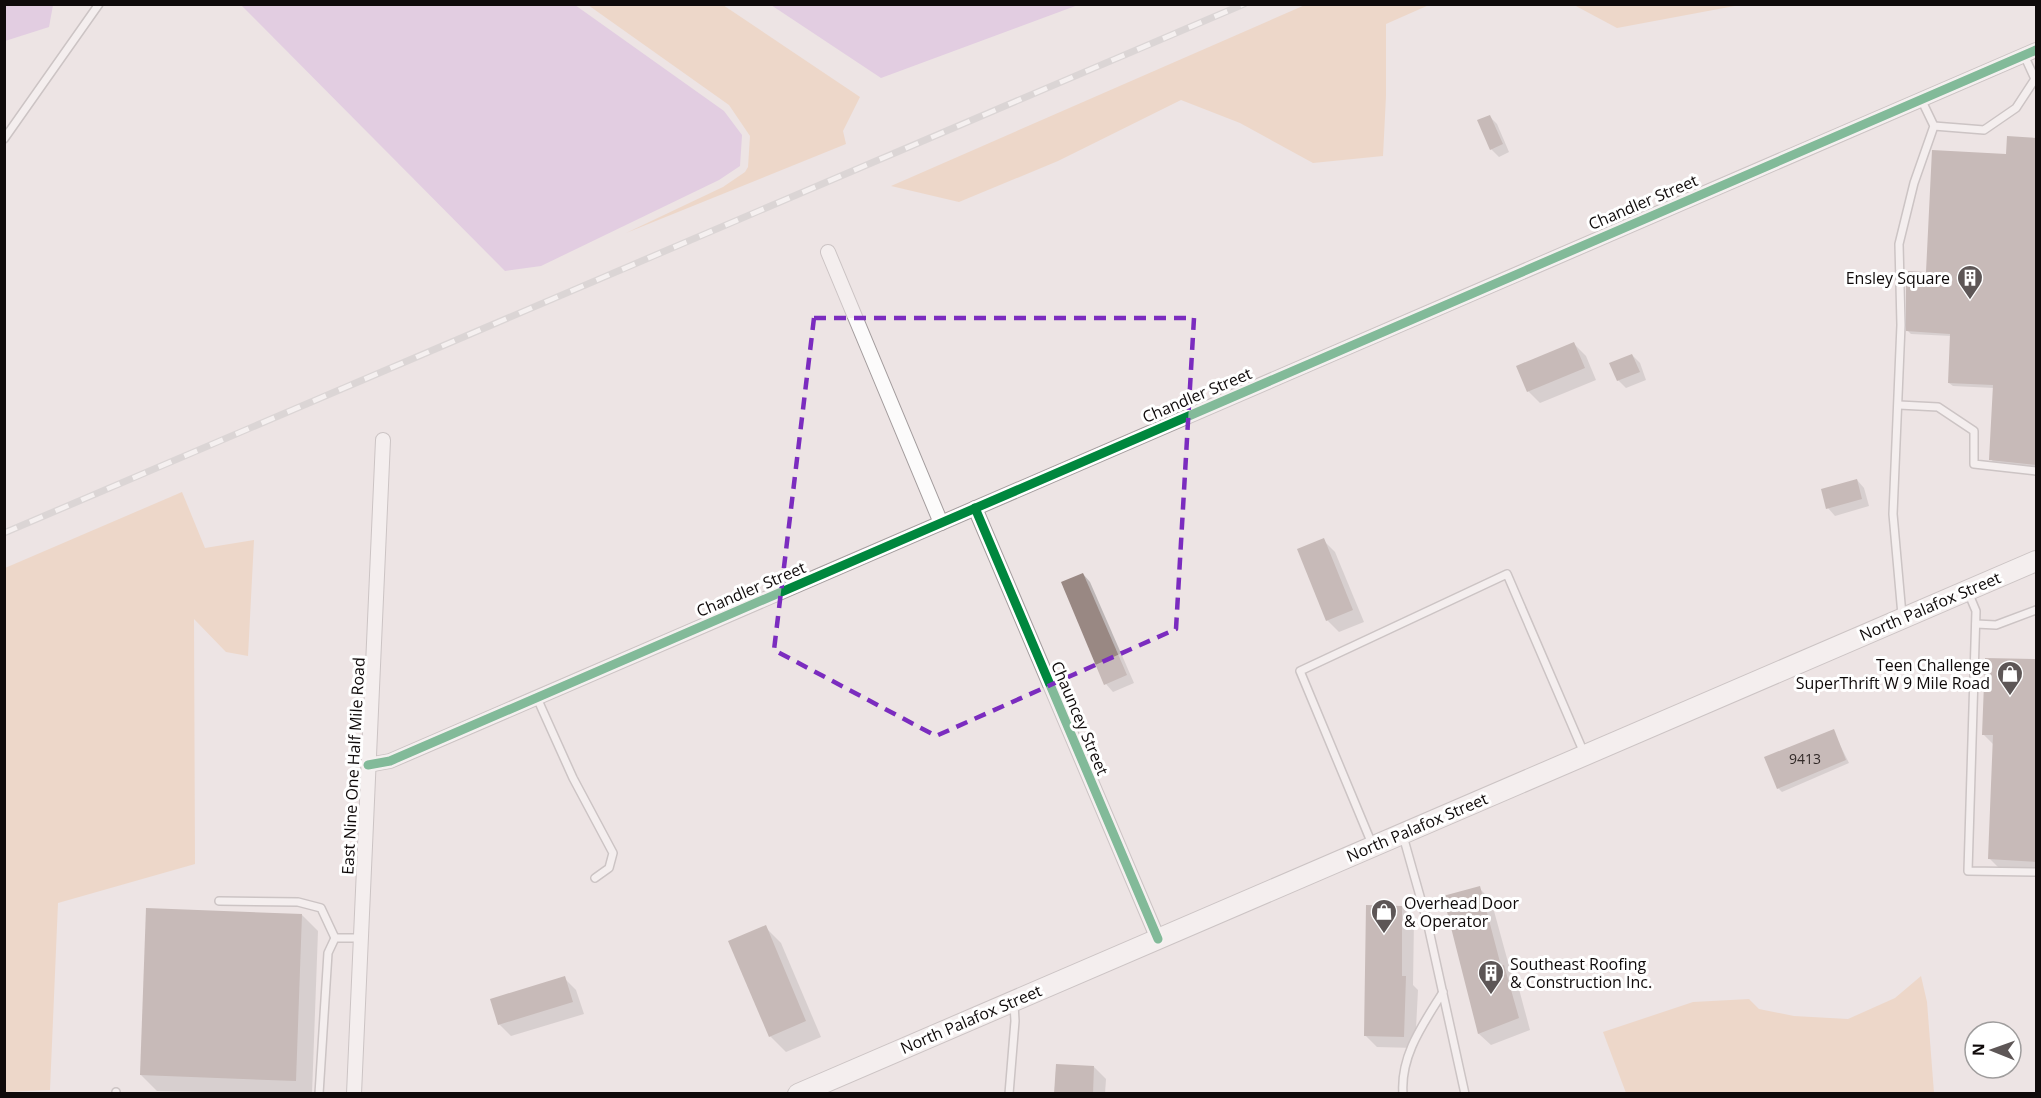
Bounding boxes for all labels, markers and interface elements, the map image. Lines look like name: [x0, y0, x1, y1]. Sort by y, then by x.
street label: Chandler Street: [1585, 169, 1701, 235]
building icon: Ensley Square: [1955, 263, 1985, 301]
place label: Ensley Square: [1846, 267, 1950, 289]
street label: Chandler Street: [1139, 362, 1255, 428]
street label: Chandler Street: [693, 556, 809, 622]
street label: North Palafox Street: [1856, 566, 2004, 646]
place label: Teen Challenge SuperThrift W 9 Mile Road: [1796, 654, 1990, 694]
street label: East Nine One Half Mile Road: [336, 657, 370, 875]
street label: Chauncey Street: [1046, 658, 1114, 779]
shop icon: Teen Challenge SuperThrift W 9 Mile Road: [1995, 659, 2025, 697]
house number: 9413: [1789, 749, 1821, 768]
street label: North Palafox Street: [1343, 787, 1491, 867]
place label: Overhead Door & Operator: [1404, 892, 1519, 932]
shop icon: Overhead Door & Operator: [1369, 897, 1399, 935]
place label: Southeast Roofing & Construction Inc.: [1510, 953, 1652, 993]
building icon: Southeast Roofing & Construction Inc.: [1476, 958, 1506, 996]
street label: North Palafox Street: [897, 979, 1045, 1059]
north arrow: [1963, 1020, 2023, 1080]
text: N: [1967, 1043, 1989, 1056]

